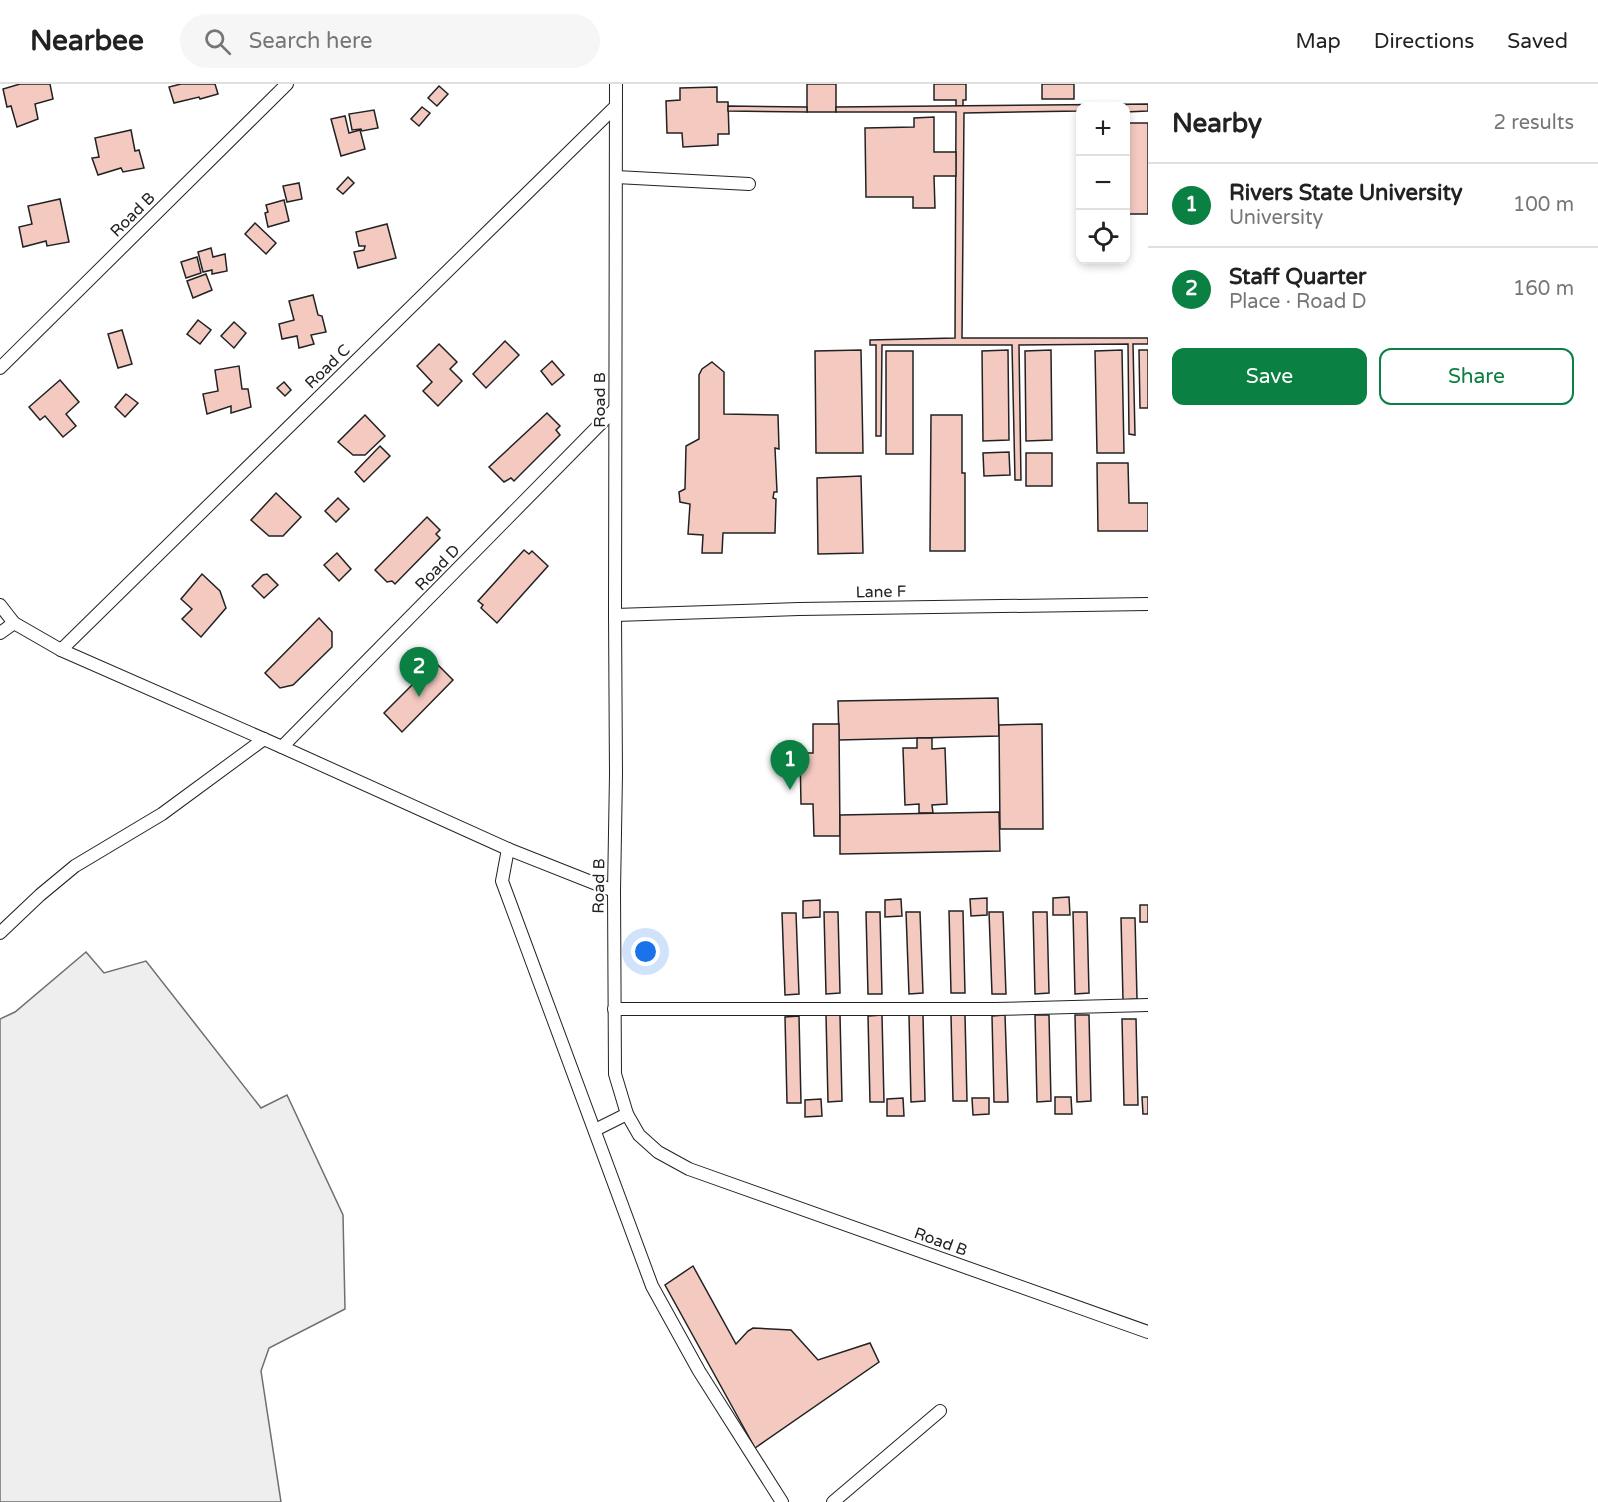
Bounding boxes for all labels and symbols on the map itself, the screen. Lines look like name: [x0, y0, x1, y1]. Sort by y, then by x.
street label: Road B: [106, 188, 159, 241]
street label: Road C: [301, 340, 355, 393]
street label: Road B: [590, 372, 610, 428]
street label: Road D: [411, 540, 464, 595]
street label: Lane F: [855, 582, 907, 602]
pin: 2: [400, 648, 438, 697]
pin: 1: [770, 740, 810, 790]
street label: Road B: [589, 858, 609, 914]
your location: [631, 937, 660, 966]
street label: Road B: [911, 1223, 970, 1261]

